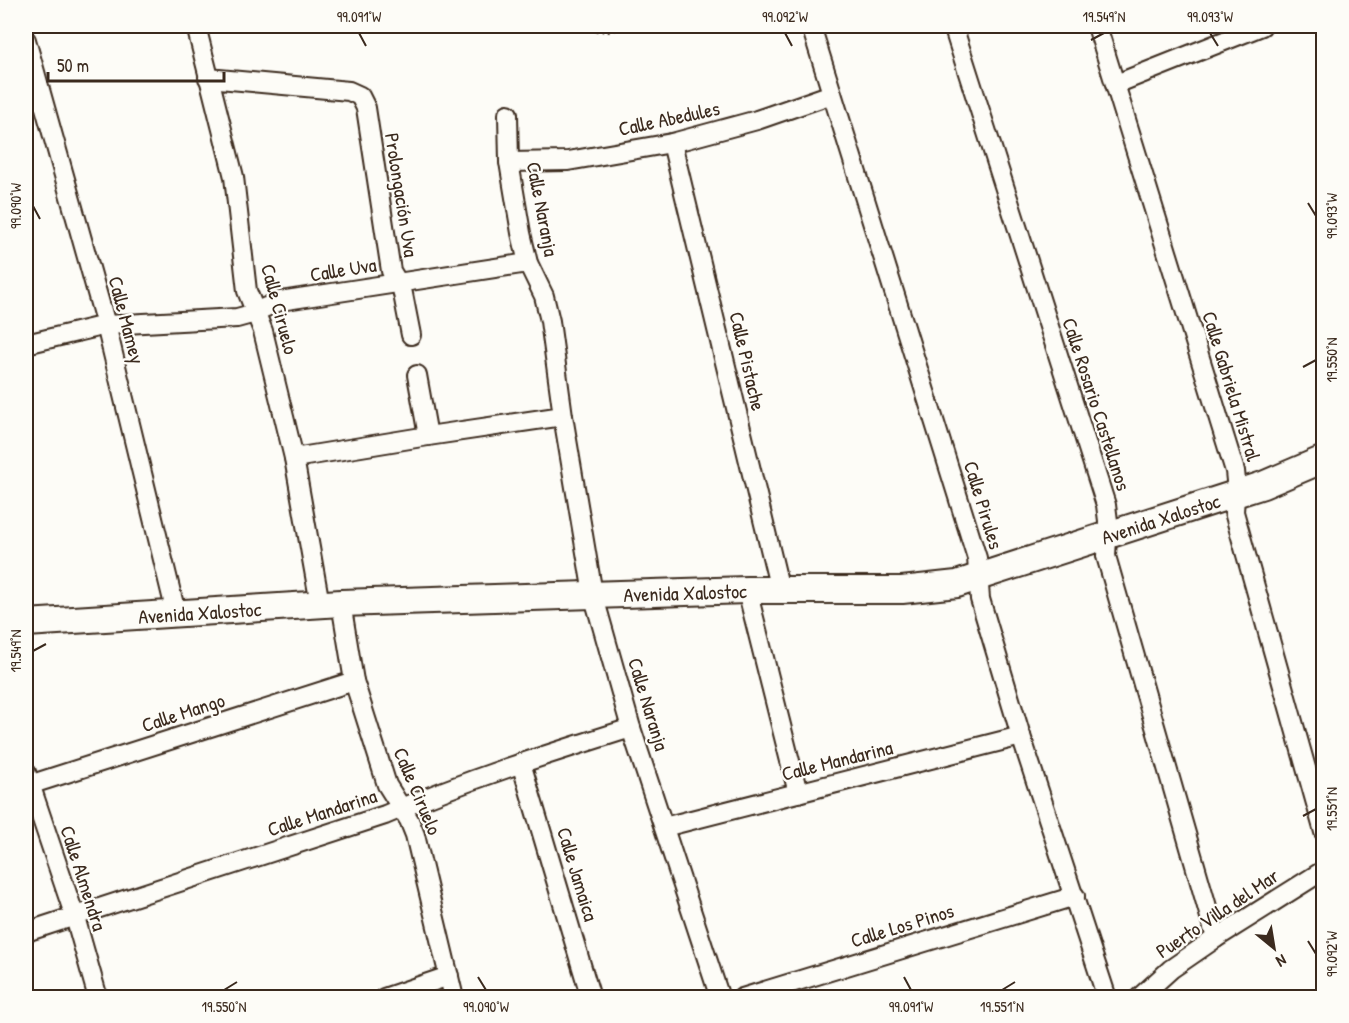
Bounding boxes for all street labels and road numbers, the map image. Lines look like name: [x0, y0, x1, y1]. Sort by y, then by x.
street label: Calle Abedules: [616, 94, 722, 142]
street label: Prolongación Uva: [379, 131, 425, 259]
street label: Calle Naranja: [521, 160, 565, 259]
street label: Calle Uva: [308, 250, 378, 288]
street label: Calle Ciruelo: [255, 261, 305, 357]
street label: Calle Mamey: [102, 273, 152, 367]
street label: Calle Gabriela Mistral: [1196, 308, 1268, 465]
street label: Calle Pistache: [724, 309, 772, 413]
street label: Calle Rosario Castellanos: [1056, 314, 1138, 494]
street label: Calle Pirules: [958, 458, 1010, 553]
street label: Avenida Xalostoc: [1098, 486, 1223, 550]
street label: Avenida Xalostoc: [623, 577, 747, 607]
street label: Avenida Xalostoc: [137, 595, 262, 629]
street label: Calle Naranja: [622, 654, 676, 754]
street label: Calle Mango: [138, 686, 228, 738]
street label: Calle Mandarina: [779, 733, 895, 787]
street label: Calle Ciruelo: [388, 743, 448, 839]
street label: Calle Mandarina: [264, 782, 380, 842]
street label: Calle Almendra: [54, 822, 114, 934]
street label: Calle Jamaica: [551, 824, 605, 924]
street label: Puerto Villa del Mar: [1150, 862, 1284, 964]
street label: Calle Los Pinos: [847, 896, 957, 954]

